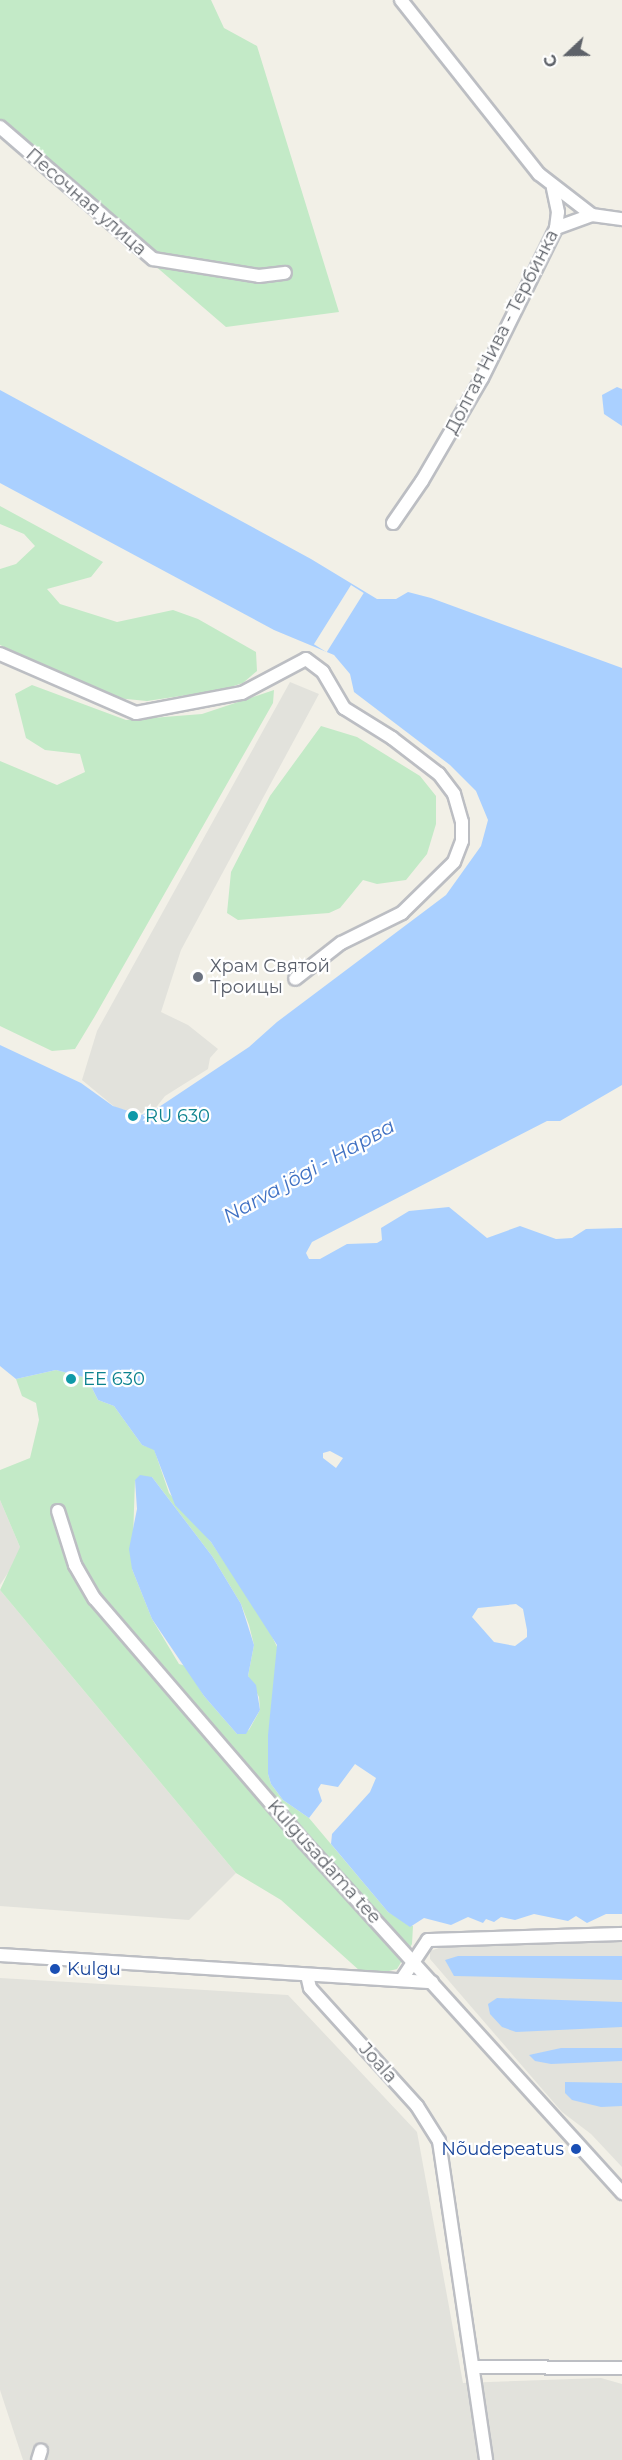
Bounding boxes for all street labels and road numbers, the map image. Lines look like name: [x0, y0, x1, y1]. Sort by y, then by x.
street label: Песочная улица: [21, 144, 151, 260]
street label: Долгая Нива - Тербинка: [441, 226, 563, 438]
street label: Kulgusadama tee: [263, 1796, 385, 1928]
street label: Joala: [354, 2039, 402, 2087]

